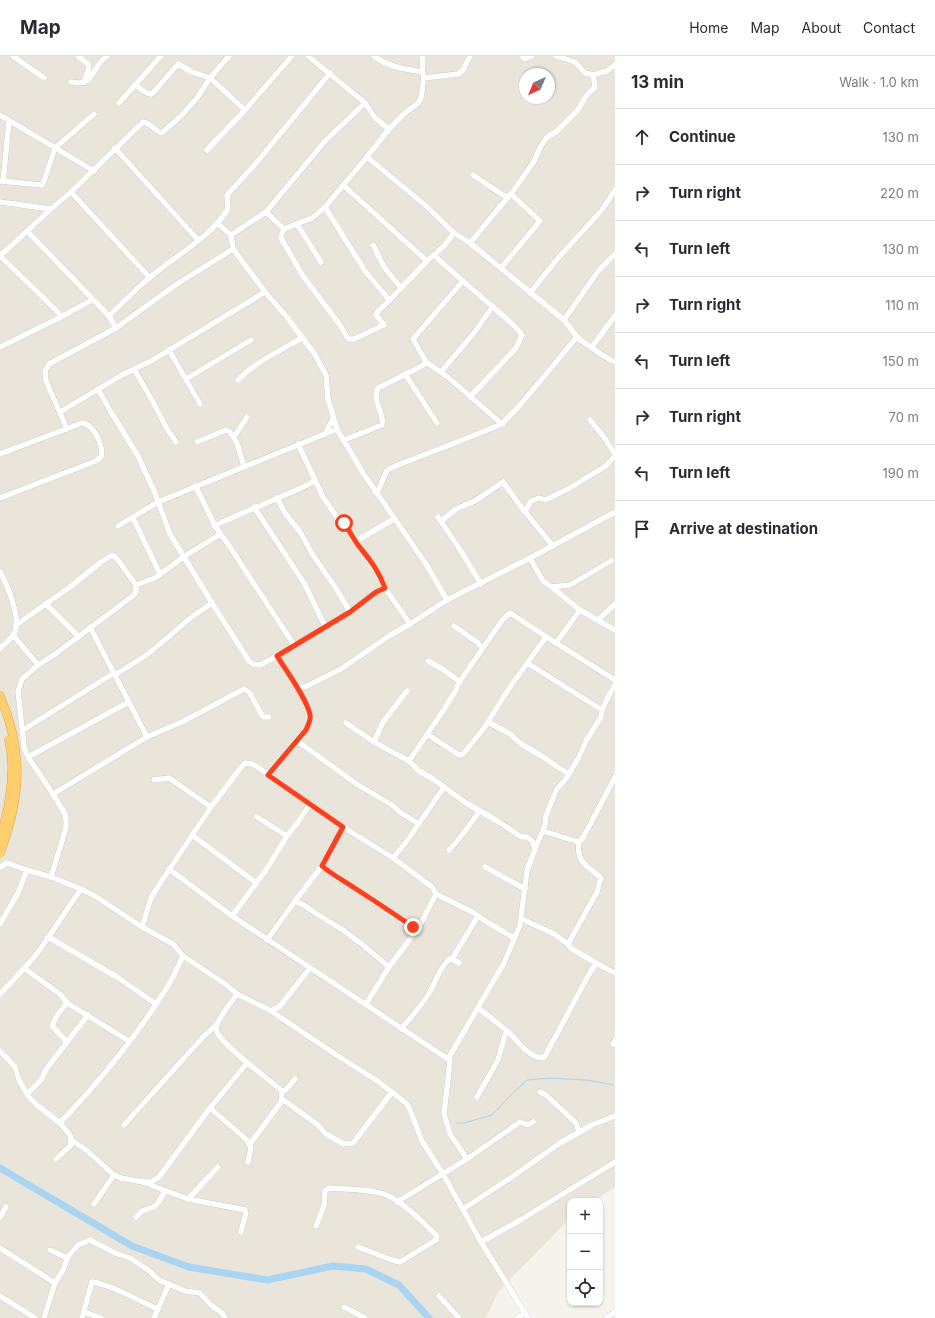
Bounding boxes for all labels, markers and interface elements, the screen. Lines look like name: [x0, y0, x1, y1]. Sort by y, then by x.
text: Map: [20, 16, 61, 39]
text: Home: [689, 19, 728, 36]
text: Map: [750, 19, 780, 36]
text: About: [802, 19, 841, 36]
text: Contact: [863, 19, 915, 36]
north arrow: [519, 68, 555, 104]
text: 13 min: [631, 72, 684, 92]
text: Walk · 1.0 km: [839, 74, 919, 90]
icon: ahead: [631, 126, 653, 148]
text: Continue: [669, 127, 736, 146]
text: 130 m: [882, 129, 919, 145]
icon: right: [631, 182, 653, 204]
text: Turn right: [669, 183, 741, 202]
text: 220 m: [880, 185, 919, 201]
icon: left: [631, 238, 653, 260]
text: Turn left: [669, 239, 730, 258]
text: 130 m: [882, 241, 919, 257]
icon: right: [631, 294, 653, 316]
text: Turn right: [669, 295, 741, 314]
text: 110 m: [885, 297, 919, 313]
icon: left: [631, 350, 653, 372]
text: Turn left: [669, 351, 730, 370]
text: 150 m: [883, 353, 919, 369]
icon: right: [631, 406, 653, 428]
text: Turn right: [669, 407, 741, 426]
text: 70 m: [889, 409, 919, 425]
icon: left: [631, 462, 653, 484]
text: Turn left: [669, 463, 730, 482]
text: 190 m: [882, 465, 919, 481]
route start: [335, 514, 353, 532]
icon: arrive: [631, 518, 653, 540]
text: Arrive at destination: [669, 519, 818, 538]
route end: [404, 918, 422, 936]
map controls: [567, 1198, 603, 1306]
button: +: [567, 1198, 603, 1234]
button: −: [567, 1234, 603, 1270]
button: locate: [567, 1270, 603, 1306]

